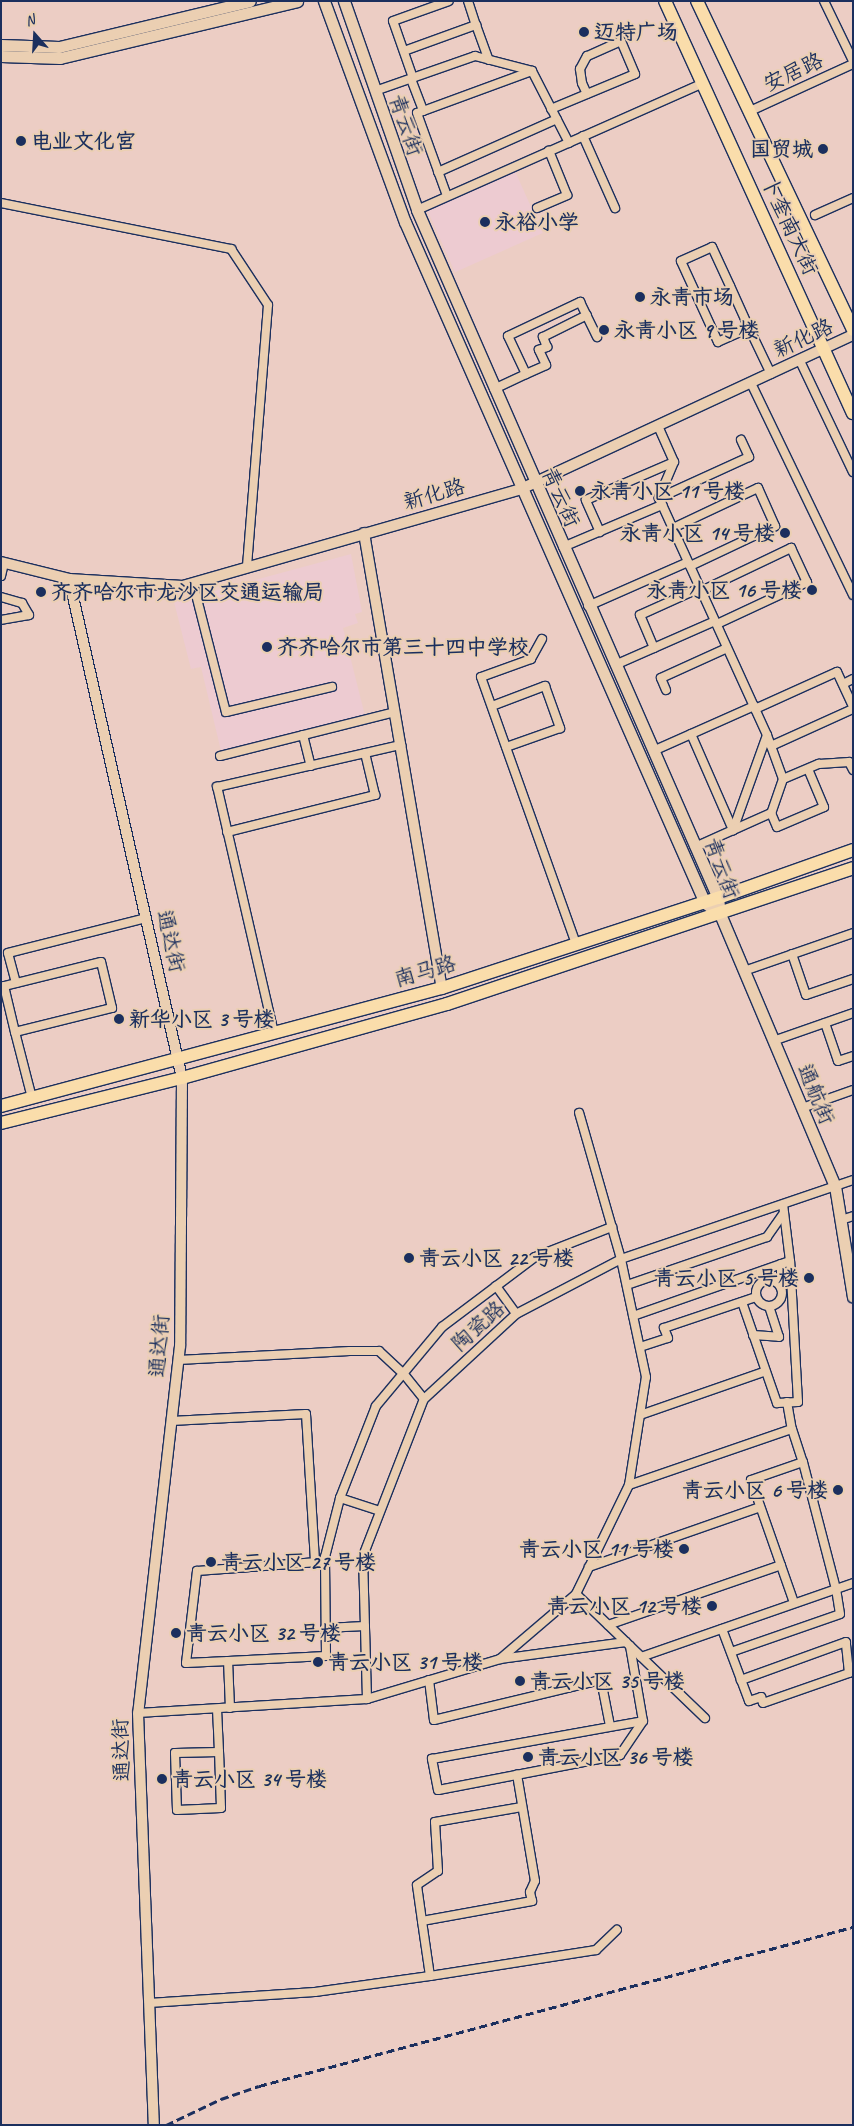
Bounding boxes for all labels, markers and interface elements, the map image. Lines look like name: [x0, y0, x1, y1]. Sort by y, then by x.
north arrow: [10, 10, 60, 60]
text: N: [23, 11, 37, 30]
place label: 迈特广场: [594, 19, 678, 45]
marker: 迈特广场: [578, 26, 590, 38]
street label: 安居路: [759, 47, 827, 97]
street label: 青云街: [384, 91, 428, 159]
place label: 电业文化宫: [31, 128, 136, 154]
marker: 电业文化宫: [15, 135, 27, 147]
place label: 国贸城: [750, 136, 813, 162]
marker: 国贸城: [817, 143, 829, 155]
street label: 卜奎南大街: [756, 173, 824, 279]
place label: 永裕小学: [495, 209, 579, 235]
marker: 永裕小学: [479, 216, 491, 228]
place label: 永青市场: [650, 284, 734, 310]
marker: 永青市场: [634, 291, 646, 303]
street label: 新化路: [769, 313, 837, 363]
place label: 永青小区 9 号楼: [614, 317, 759, 343]
marker: 永青小区 9 号楼: [598, 324, 610, 336]
street label: 青云街: [537, 463, 585, 531]
street label: 新化路: [400, 473, 468, 515]
place label: 永青小区 11 号楼: [590, 478, 745, 504]
marker: 永青小区 11 号楼: [574, 485, 586, 497]
place label: 永青小区 14 号楼: [620, 520, 775, 546]
marker: 永青小区 14 号楼: [779, 527, 791, 539]
place label: 永青小区 16 号楼: [646, 577, 802, 603]
place label: 齐齐哈尔市龙沙区交通运输局: [51, 579, 324, 605]
marker: 永青小区 16 号楼: [806, 584, 818, 596]
marker: 齐齐哈尔市龙沙区交通运输局: [35, 586, 47, 598]
place label: 齐齐哈尔市第三十四中学校: [277, 634, 529, 660]
marker: 齐齐哈尔市第三十四中学校: [261, 641, 273, 653]
street label: 青云街: [699, 834, 745, 902]
street label: 通达街: [152, 907, 190, 975]
street label: 南马路: [391, 950, 459, 992]
place label: 新华小区 3 号楼: [129, 1006, 275, 1032]
marker: 新华小区 3 号楼: [113, 1013, 125, 1025]
street label: 通航街: [792, 1060, 840, 1128]
place label: 青云小区 22 号楼: [419, 1245, 574, 1271]
marker: 青云小区 22 号楼: [403, 1252, 415, 1264]
place label: 青云小区 5 号楼: [654, 1265, 799, 1291]
marker: 青云小区 5 号楼: [803, 1272, 815, 1284]
street label: 陶瓷路: [446, 1296, 510, 1356]
street label: 通达街: [144, 1314, 174, 1378]
place label: 青云小区 6 号楼: [682, 1477, 828, 1503]
marker: 青云小区 6 号楼: [832, 1484, 844, 1496]
place label: 青云小区 11 号楼: [519, 1536, 674, 1562]
marker: 青云小区 11 号楼: [678, 1543, 690, 1555]
place label: 青云小区 27 号楼: [221, 1549, 376, 1575]
marker: 青云小区 27 号楼: [205, 1556, 217, 1568]
place label: 青云小区 12 号楼: [547, 1593, 702, 1619]
marker: 青云小区 12 号楼: [706, 1600, 718, 1612]
place label: 青云小区 32 号楼: [186, 1620, 341, 1646]
marker: 青云小区 32 号楼: [170, 1627, 182, 1639]
place label: 青云小区 31 号楼: [328, 1649, 483, 1675]
marker: 青云小区 31 号楼: [312, 1656, 324, 1668]
place label: 青云小区 35 号楼: [530, 1668, 685, 1694]
marker: 青云小区 35 号楼: [514, 1675, 526, 1687]
street label: 通达街: [107, 1718, 135, 1782]
place label: 青云小区 36 号楼: [538, 1744, 694, 1770]
marker: 青云小区 36 号楼: [522, 1751, 534, 1763]
place label: 青云小区 34 号楼: [172, 1766, 327, 1792]
marker: 青云小区 34 号楼: [156, 1773, 168, 1785]

